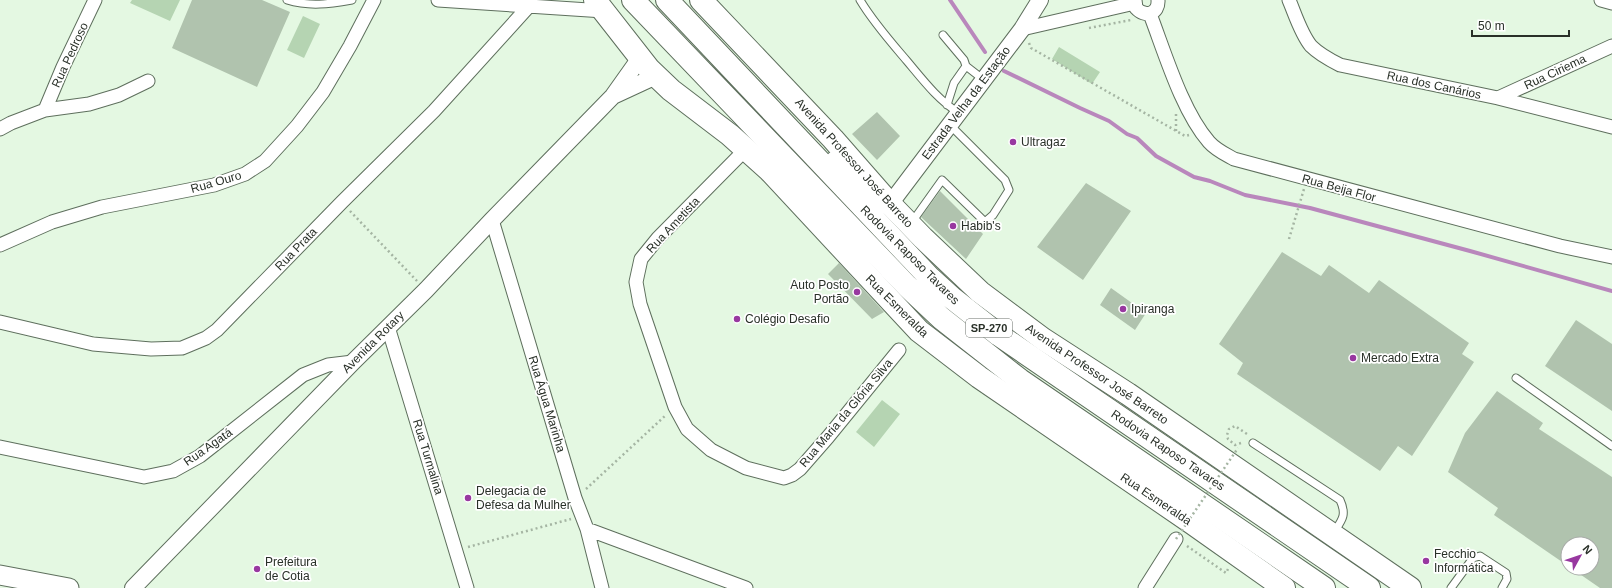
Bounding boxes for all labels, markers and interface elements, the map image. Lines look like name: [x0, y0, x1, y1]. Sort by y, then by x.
scale bar: [1472, 12, 1569, 38]
text: 50 m: [1478, 19, 1505, 33]
street label: Rua Pedroso: [49, 20, 91, 90]
street label: Estrada Velha da Estação: [919, 43, 1013, 162]
street label: Rua Ciriema: [1522, 51, 1588, 92]
street label: Rua dos Canários: [1386, 68, 1482, 102]
street label: Avenida Professor José Barreto: [792, 95, 916, 231]
place label: Ultragaz: [1021, 135, 1066, 149]
marker: Ultragaz: [1008, 137, 1018, 147]
street label: Rua Ouro: [189, 168, 243, 196]
street label: Rua Beija Flor: [1300, 171, 1378, 205]
street label: Rua Ametista: [644, 194, 703, 256]
street label: Rodovia Raposo Tavares: [858, 203, 962, 307]
place label: Habib's: [961, 219, 1001, 233]
marker: Habib's: [948, 221, 958, 231]
street label: Rua Prata: [272, 224, 320, 273]
street label: Rua Esmeralda: [863, 272, 931, 340]
place label: Auto Posto Portão: [790, 278, 849, 306]
marker: Auto Posto Portão: [852, 287, 862, 297]
place label: Ipiranga: [1131, 302, 1175, 316]
marker: Ipiranga: [1118, 304, 1128, 314]
street label: Avenida Rotary: [339, 308, 407, 376]
place label: Colégio Desafio: [745, 312, 830, 326]
marker: Colégio Desafio: [732, 314, 742, 324]
road number: SP-270: [966, 319, 1012, 337]
street label: Avenida Professor José Barreto: [1023, 321, 1171, 427]
place label: Mercado Extra: [1361, 351, 1439, 365]
marker: Mercado Extra: [1348, 353, 1358, 363]
street label: Rua Água Marinha: [526, 354, 569, 454]
street label: Rua Maria da Glória Silva: [797, 356, 896, 470]
street label: Rodovia Raposo Tavares: [1109, 407, 1227, 493]
street label: Rua Turmalina: [410, 418, 446, 497]
street label: Rua Agatá: [181, 425, 235, 469]
street label: Rua Esmeralda: [1118, 470, 1194, 528]
place label: Delegacia de Defesa da Mulher: [476, 484, 571, 512]
marker: Delegacia de Defesa da Mulher: [463, 493, 473, 503]
north arrow: [1560, 536, 1600, 576]
text: N: [1581, 543, 1595, 557]
place label: Fecchio Informática: [1434, 547, 1494, 575]
place label: Prefeitura de Cotia: [265, 555, 317, 583]
marker: Fecchio Informática: [1421, 556, 1431, 566]
marker: Prefeitura de Cotia: [252, 564, 262, 574]

